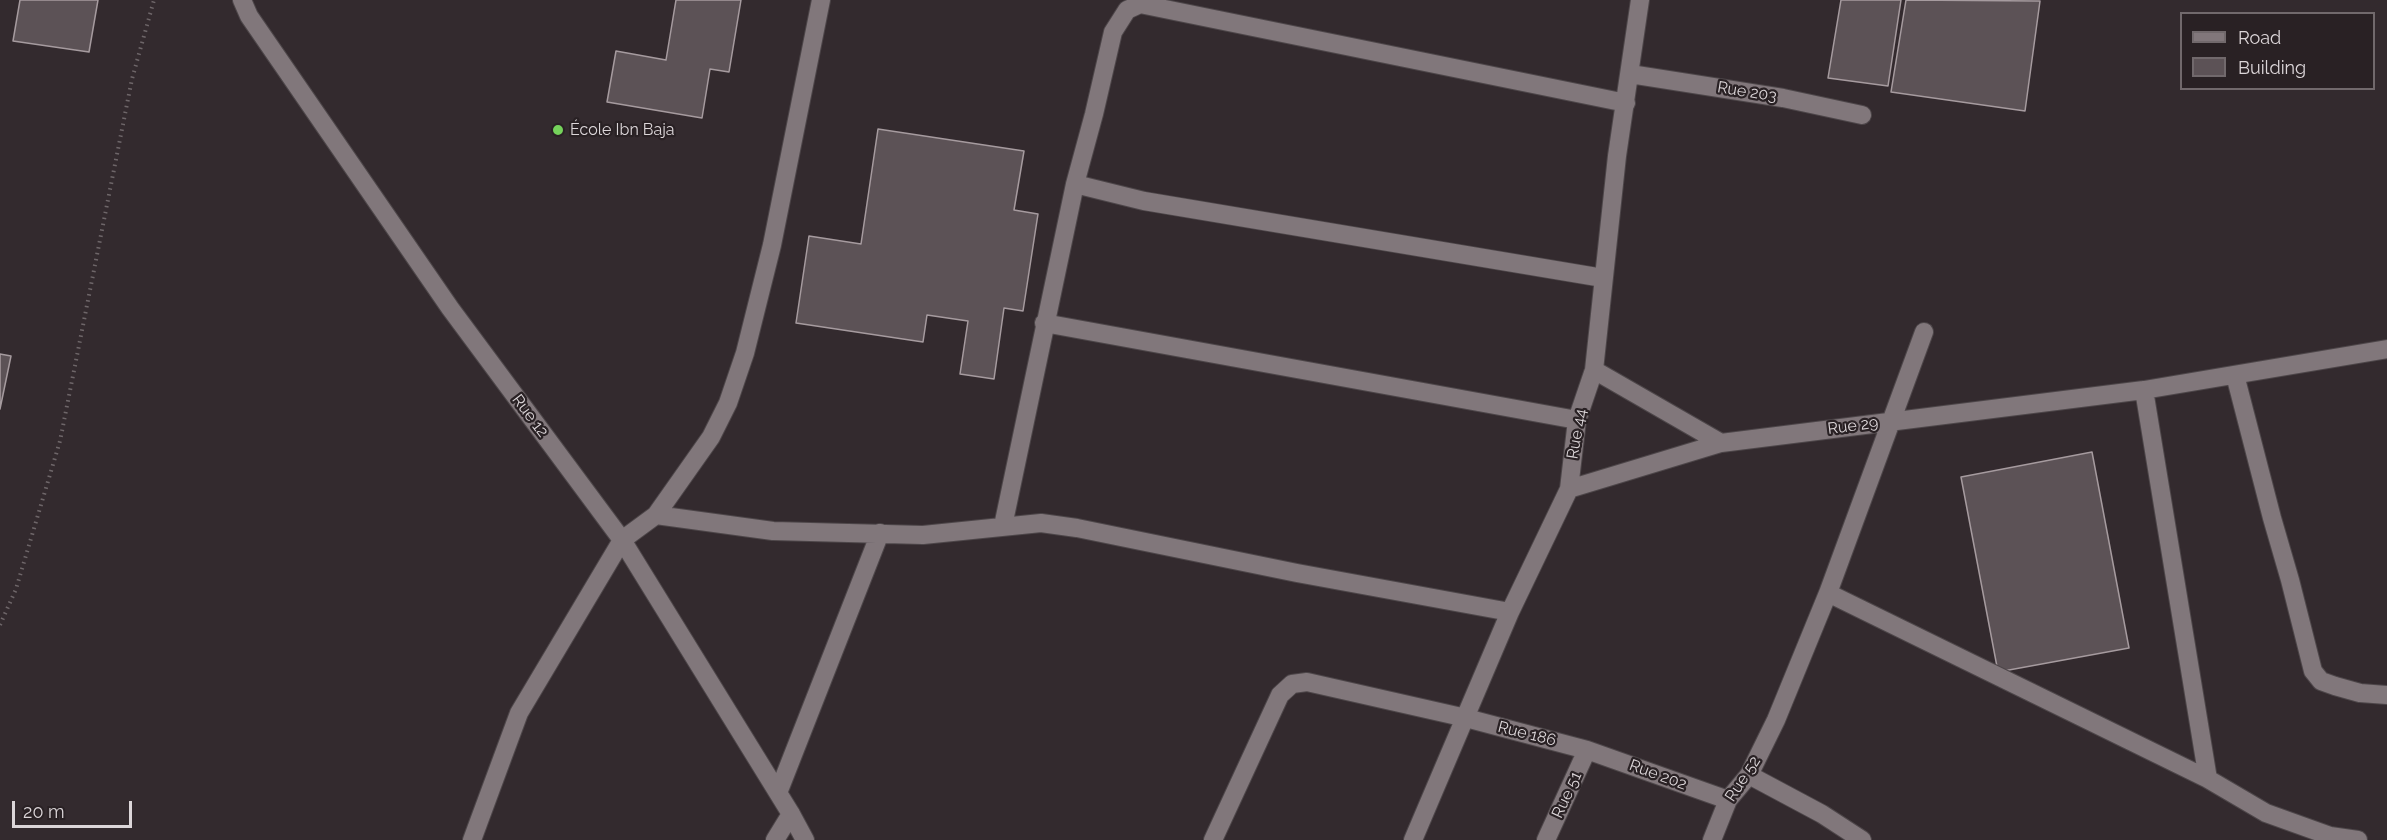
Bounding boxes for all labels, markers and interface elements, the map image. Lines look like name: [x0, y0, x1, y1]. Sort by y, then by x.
legend: [2180, 12, 2375, 90]
text: Road: [2238, 27, 2281, 48]
text: Building: [2238, 57, 2306, 78]
street label: Rue 203: [1716, 78, 1778, 106]
place label: École Ibn Baja: [570, 120, 674, 140]
marker: École Ibn Baja: [551, 123, 565, 137]
street label: Rue 12: [508, 391, 552, 441]
street label: Rue 44: [1563, 407, 1591, 461]
street label: Rue 29: [1827, 413, 1879, 439]
street label: Rue 186: [1496, 718, 1558, 750]
street label: Rue 52: [1721, 753, 1765, 805]
street label: Rue 202: [1627, 756, 1689, 794]
street label: Rue 51: [1548, 769, 1586, 821]
scale bar: [15, 789, 135, 827]
text: 20 m: [23, 801, 65, 822]

